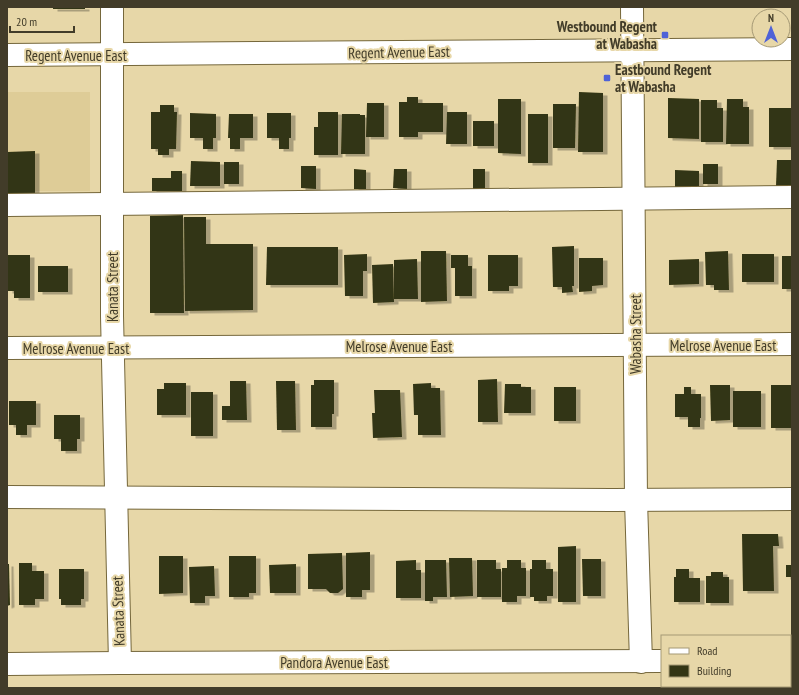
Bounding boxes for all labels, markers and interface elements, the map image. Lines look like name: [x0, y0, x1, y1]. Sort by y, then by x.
scale bar: [10, 8, 74, 34]
north arrow: [751, 8, 791, 48]
text: N: [768, 11, 774, 25]
text: 20 m: [16, 14, 37, 29]
place label: Westbound Regent at Wabasha: [556, 17, 658, 53]
marker: Westbound Regent at Wabasha: [660, 30, 670, 40]
street label: Regent Avenue East: [348, 42, 450, 62]
street label: Regent Avenue East: [25, 46, 127, 65]
place label: Eastbound Regent at Wabasha: [615, 60, 712, 96]
marker: Eastbound Regent at Wabasha: [602, 73, 612, 83]
street label: Kanata Street: [103, 252, 122, 322]
street label: Wabasha Street: [626, 294, 645, 374]
street label: Melrose Avenue East: [670, 336, 776, 355]
street label: Melrose Avenue East: [346, 337, 452, 356]
street label: Melrose Avenue East: [23, 339, 129, 358]
street label: Kanata Street: [107, 576, 129, 646]
legend: [661, 635, 791, 687]
text: Road: [697, 643, 717, 658]
street label: Pandora Avenue East: [280, 653, 388, 672]
text: Building: [697, 663, 732, 678]

